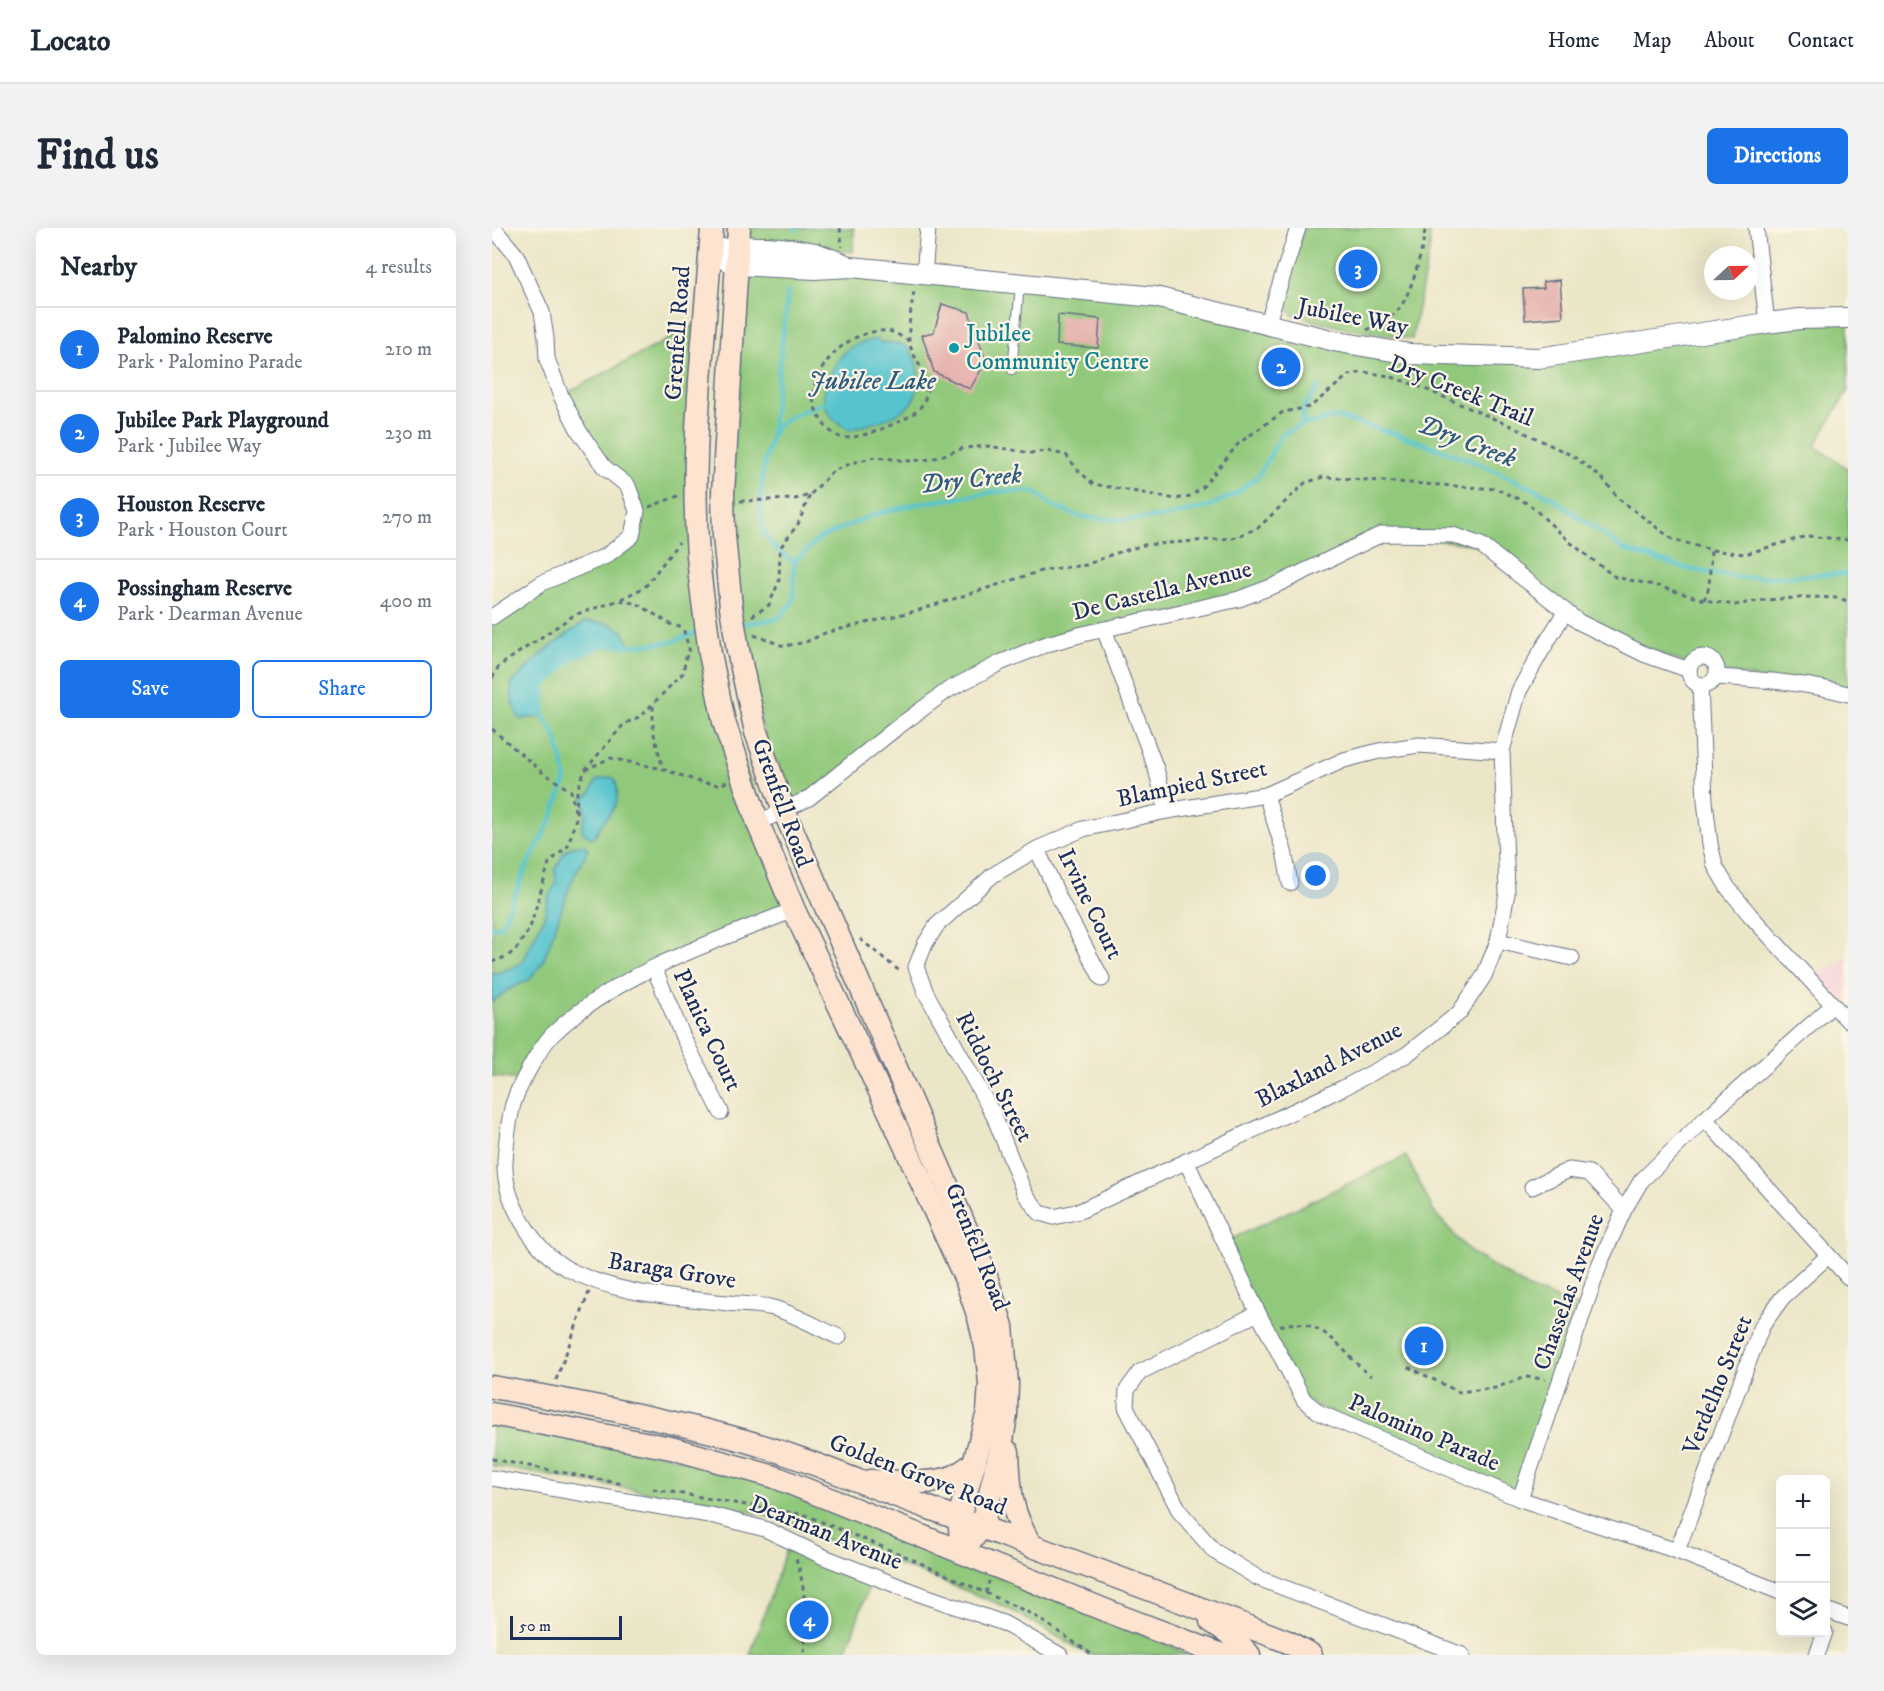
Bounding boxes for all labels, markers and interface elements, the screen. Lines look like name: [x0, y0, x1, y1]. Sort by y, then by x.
text: Locato: [30, 24, 110, 59]
text: Home: [1548, 28, 1600, 54]
text: Map: [1633, 28, 1671, 54]
text: About: [1704, 28, 1755, 54]
text: Contact: [1788, 28, 1854, 54]
button: Directions: [1707, 128, 1848, 184]
text: Find us: [36, 130, 159, 182]
pin: 3: [1338, 246, 1378, 291]
north arrow: [1704, 246, 1758, 300]
text: Nearby: [60, 251, 137, 284]
text: 4 results: [365, 255, 432, 280]
street label: Grenfell Road: [658, 265, 698, 401]
street label: Jubilee Way: [1293, 291, 1412, 343]
place label: Jubilee Community Centre: [964, 319, 1149, 377]
text: Palomino Reserve: [117, 323, 273, 350]
text: 1: [76, 337, 83, 362]
text: 210 m: [385, 337, 432, 362]
marker: Jubilee Community Centre: [947, 341, 961, 355]
pin: 2: [1262, 344, 1300, 390]
street label: Dry Creek Trail: [1384, 348, 1538, 434]
text: Park · Palomino Parade: [117, 350, 302, 375]
water label: Jubilee Lake: [808, 365, 937, 398]
text: Jubilee Park Playground: [117, 407, 329, 434]
water label: Dry Creek: [1413, 408, 1521, 476]
text: 2: [75, 421, 84, 446]
text: 230 m: [385, 421, 432, 446]
text: Park · Jubilee Way: [117, 434, 261, 459]
water label: Dry Creek: [918, 458, 1024, 502]
text: Houston Reserve: [117, 491, 265, 518]
text: 3: [76, 505, 83, 530]
text: 270 m: [382, 505, 432, 530]
text: Park · Houston Court: [117, 518, 288, 543]
street label: De Castella Avenue: [1069, 554, 1255, 628]
text: Possingham Reserve: [117, 575, 292, 602]
text: 4: [74, 589, 85, 614]
text: 400 m: [380, 589, 432, 614]
text: Park · Dearman Avenue: [117, 602, 303, 627]
button: Save: [60, 660, 240, 718]
button: Share: [252, 660, 432, 718]
street label: Grenfell Road: [745, 734, 819, 872]
street label: Blampied Street: [1114, 753, 1270, 815]
street label: Irvine Court: [1050, 844, 1130, 964]
your location: [1301, 861, 1330, 890]
street label: Planica Court: [666, 964, 749, 1096]
street label: Riddoch Street: [948, 1007, 1040, 1148]
street label: Blaxland Avenue: [1251, 1015, 1407, 1115]
street label: Grenfell Road: [938, 1179, 1016, 1315]
street label: Chasselas Avenue: [1527, 1210, 1611, 1374]
street label: Baraga Grove: [606, 1246, 738, 1296]
street label: Verdelho Street: [1676, 1311, 1760, 1460]
pin: 1: [1404, 1324, 1444, 1368]
street label: Palomino Parade: [1344, 1388, 1504, 1478]
street label: Golden Grove Road: [825, 1427, 1011, 1523]
map controls: [1776, 1475, 1830, 1637]
button: +: [1776, 1475, 1830, 1529]
street label: Dearman Avenue: [745, 1489, 907, 1577]
button: −: [1776, 1529, 1830, 1583]
button: layers: [1776, 1583, 1830, 1637]
pin: 4: [790, 1598, 828, 1642]
scale bar: [510, 1613, 622, 1640]
text: 50 m: [519, 1616, 551, 1636]

